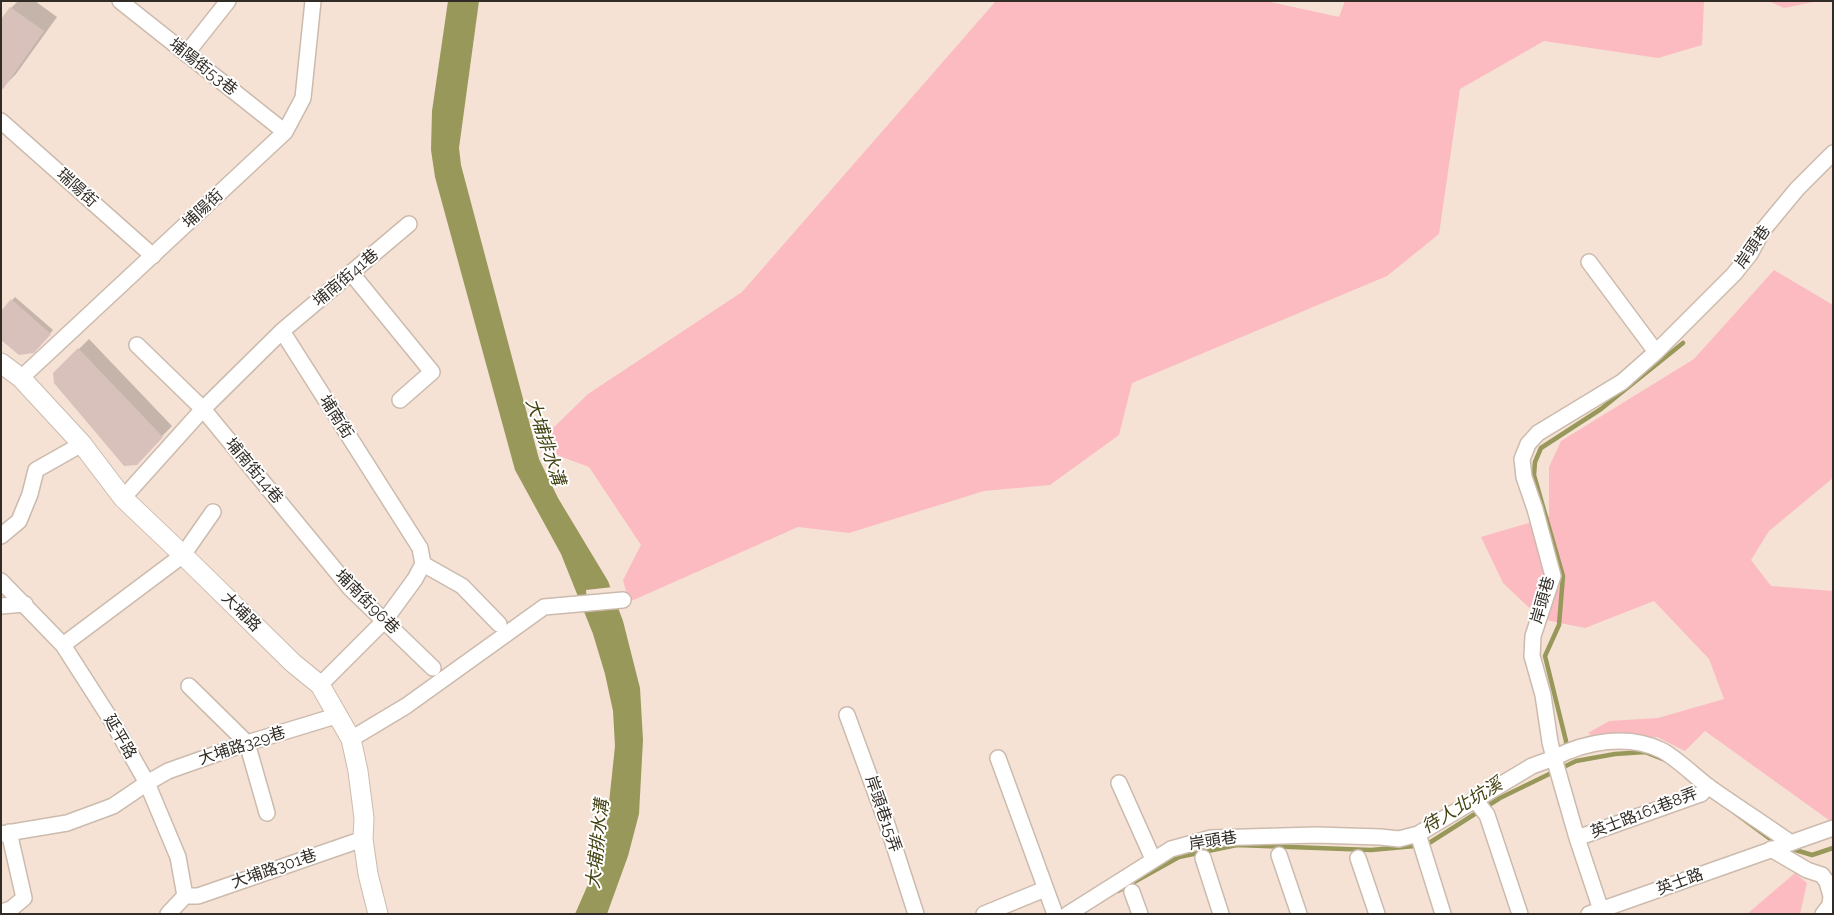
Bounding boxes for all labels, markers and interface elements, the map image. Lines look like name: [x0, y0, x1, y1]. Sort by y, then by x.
street label: 埔陽街53巷: [165, 34, 241, 100]
street label: 瑞陽街: [53, 165, 101, 211]
street label: 埔陽街: [179, 186, 227, 232]
street label: 岸頭巷: [1731, 222, 1775, 272]
street label: 埔南街41巷: [309, 245, 383, 311]
street label: 埔南街: [315, 392, 357, 442]
water label: 大埔排水溝: [521, 396, 569, 488]
street label: 埔南街14巷: [221, 434, 287, 508]
street label: 埔南街96巷: [331, 566, 403, 638]
street label: 岸頭巷: [1527, 574, 1559, 626]
street label: 大埔路: [217, 588, 265, 636]
street label: 延平路: [100, 711, 140, 763]
street label: 大埔路329巷: [196, 723, 288, 769]
street label: 岸頭巷15弄: [861, 773, 905, 855]
water label: 待人北坑溪: [1418, 774, 1506, 838]
street label: 英士路161巷8弄: [1588, 784, 1700, 842]
water label: 大埔排水溝: [583, 798, 613, 890]
street label: 岸頭巷: [1188, 828, 1238, 854]
street label: 大埔路301巷: [229, 845, 319, 893]
street label: 英士路: [1654, 865, 1706, 899]

